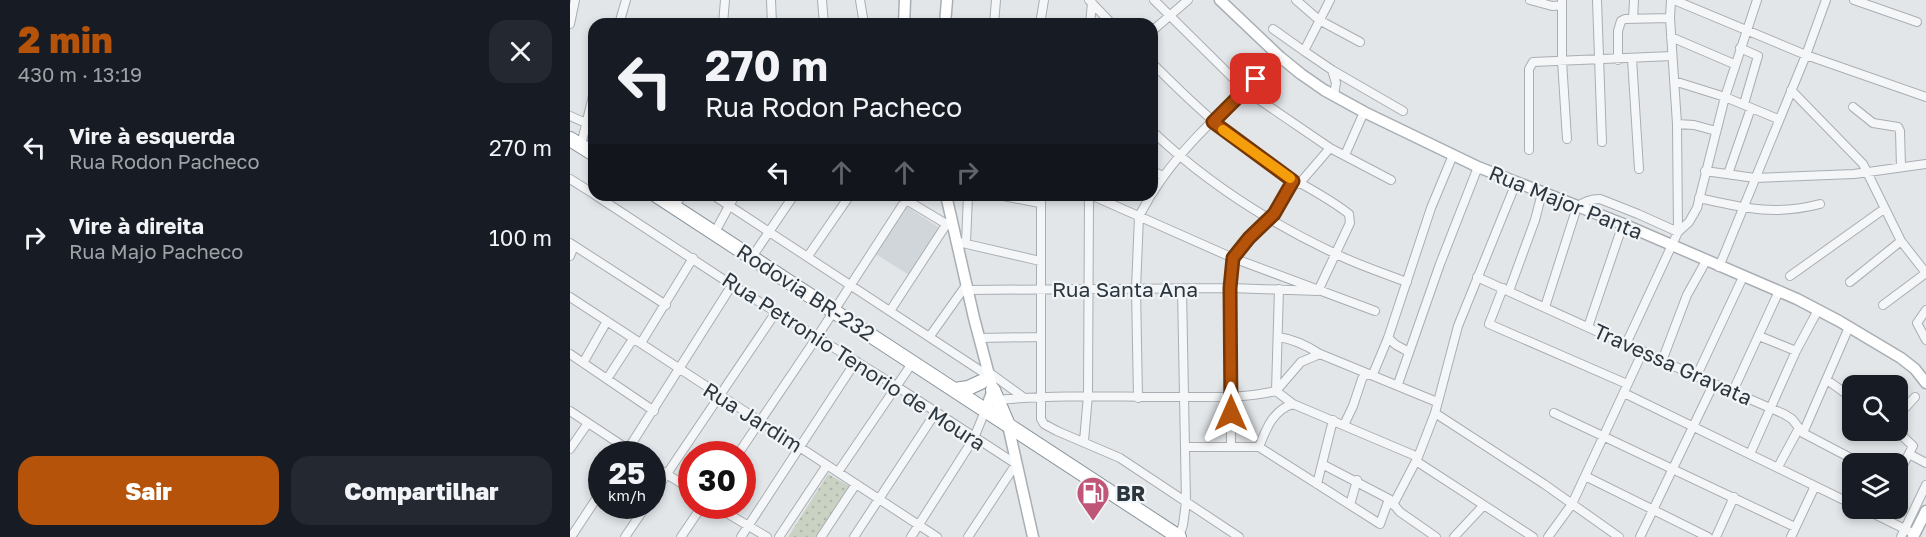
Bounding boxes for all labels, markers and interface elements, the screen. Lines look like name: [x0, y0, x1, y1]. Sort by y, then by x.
text: 2 min: [18, 18, 113, 61]
button: close: [489, 20, 552, 83]
text: 270 m: [705, 40, 828, 90]
icon: left: [606, 42, 684, 120]
pin: [1230, 53, 1281, 104]
text: 430 m · 13:19: [18, 62, 142, 86]
icon: arrive: [1239, 62, 1272, 95]
text: Rua Rodon Pacheco: [705, 91, 962, 123]
text: Vire à esquerda: [69, 122, 235, 149]
icon: left: [18, 131, 51, 164]
text: 270 m: [489, 134, 552, 161]
text: Rua Rodon Pacheco: [69, 149, 260, 173]
icon: left: [762, 156, 795, 189]
icon: ahead: [825, 156, 858, 189]
icon: ahead: [888, 156, 921, 189]
icon: right: [951, 156, 984, 189]
street label: Rua Major Panta: [1485, 159, 1647, 245]
text: Vire à direita: [69, 212, 204, 239]
icon: right: [18, 221, 51, 254]
text: 100 m: [489, 224, 552, 251]
street label: Rodovia BR-232: [732, 238, 880, 346]
text: Rua Majo Pacheco: [69, 239, 243, 263]
street label: Rua Petronio Tenorio de Moura: [717, 266, 991, 456]
street label: Rua Santa Ana: [1052, 276, 1198, 302]
street label: Travessa Gravata: [1590, 317, 1756, 411]
map controls: [1842, 375, 1908, 519]
button: search: [1842, 375, 1908, 441]
street label: Rua Jardim: [698, 376, 808, 458]
position arrow: [1199, 381, 1263, 445]
speed limit sign: 30: [678, 441, 756, 519]
button: layers: [1842, 453, 1908, 519]
text: 25: [609, 455, 645, 491]
button: Sair: [18, 456, 279, 525]
button: Compartilhar: [291, 456, 552, 525]
fuel station icon: BR: [1075, 475, 1111, 522]
place label: BR: [1116, 480, 1145, 506]
text: km/h: [608, 486, 646, 504]

